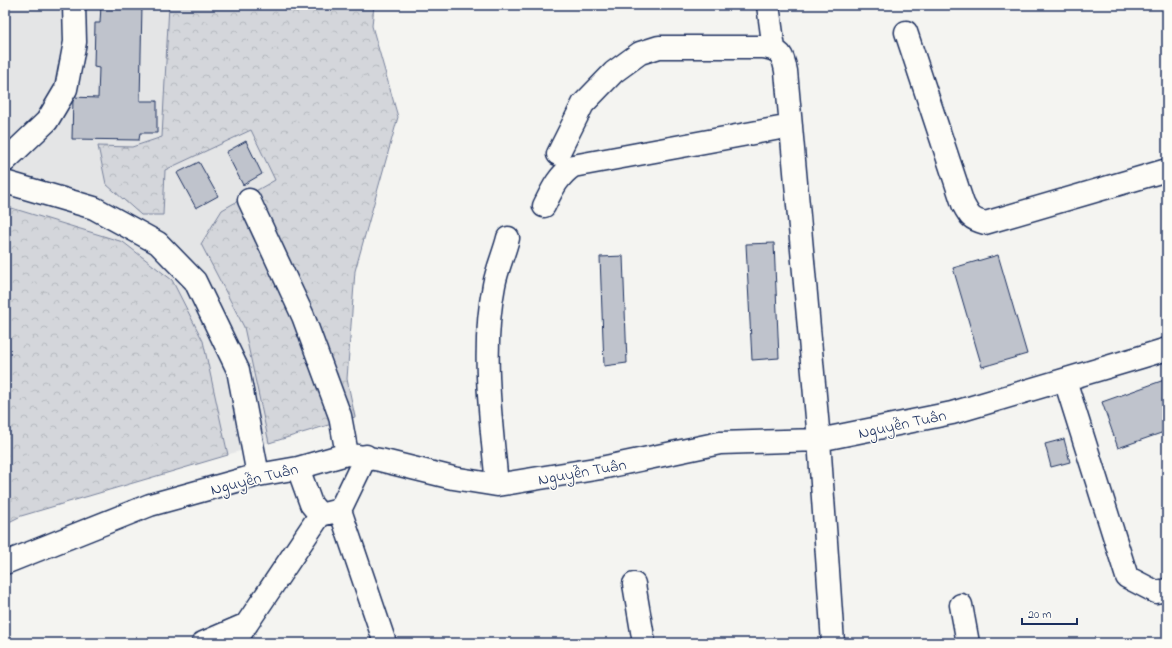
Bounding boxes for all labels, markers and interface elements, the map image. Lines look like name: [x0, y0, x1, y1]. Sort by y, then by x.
street label: Nguyễn Tuân: [856, 404, 949, 446]
street label: Nguyễn Tuân: [536, 453, 629, 493]
street label: Nguyễn Tuân: [208, 457, 301, 502]
scale bar: [1022, 600, 1077, 626]
text: 20 m: [1028, 606, 1051, 624]

